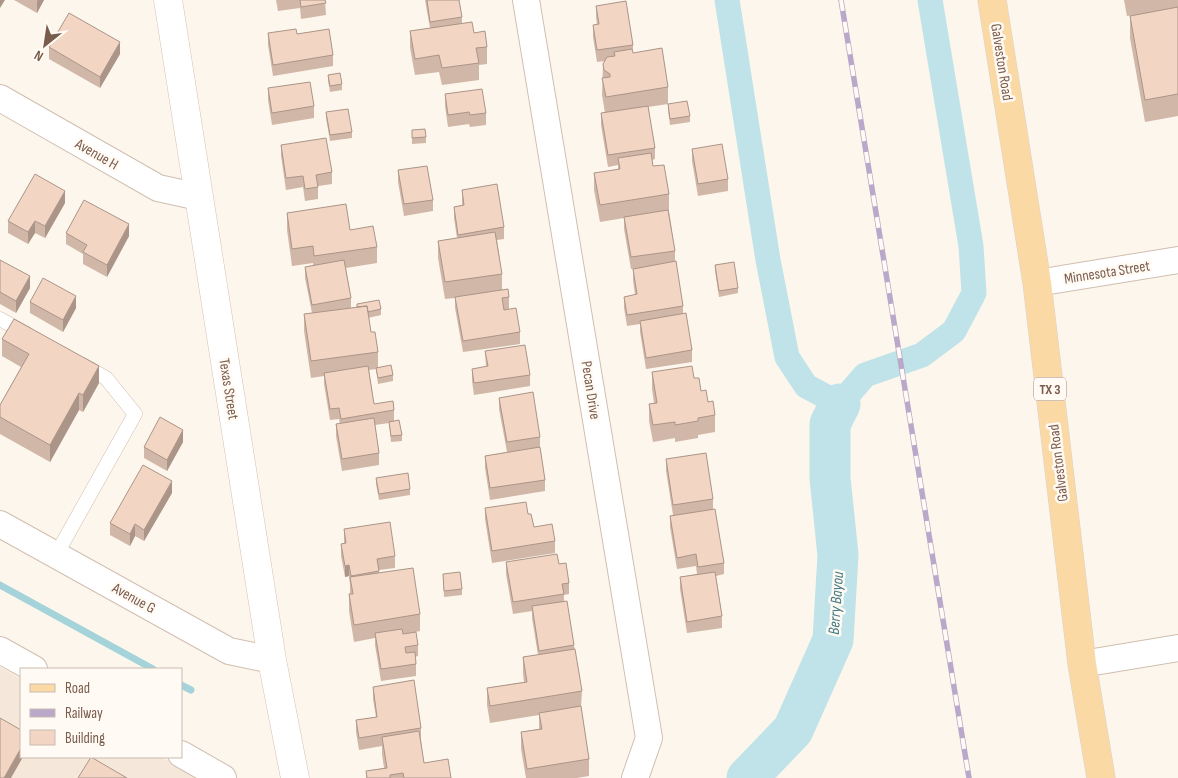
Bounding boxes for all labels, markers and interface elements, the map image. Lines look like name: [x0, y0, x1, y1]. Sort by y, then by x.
north arrow: [20, 20, 70, 70]
street label: Galveston Road: [986, 22, 1017, 102]
text: N: [31, 47, 46, 65]
street label: Avenue H: [71, 134, 122, 174]
street label: Minnesota Street: [1063, 256, 1152, 289]
street label: Texas Street: [214, 357, 243, 421]
street label: Pecan Drive: [577, 359, 604, 421]
road number: TX 3: [1034, 378, 1066, 400]
street label: Galveston Road: [1044, 423, 1073, 503]
water label: Berry Bayou: [825, 570, 848, 635]
street label: Avenue G: [108, 578, 159, 618]
legend: [20, 668, 182, 758]
text: Road: [65, 679, 90, 698]
text: Railway: [65, 704, 103, 723]
text: Building: [65, 729, 105, 748]

